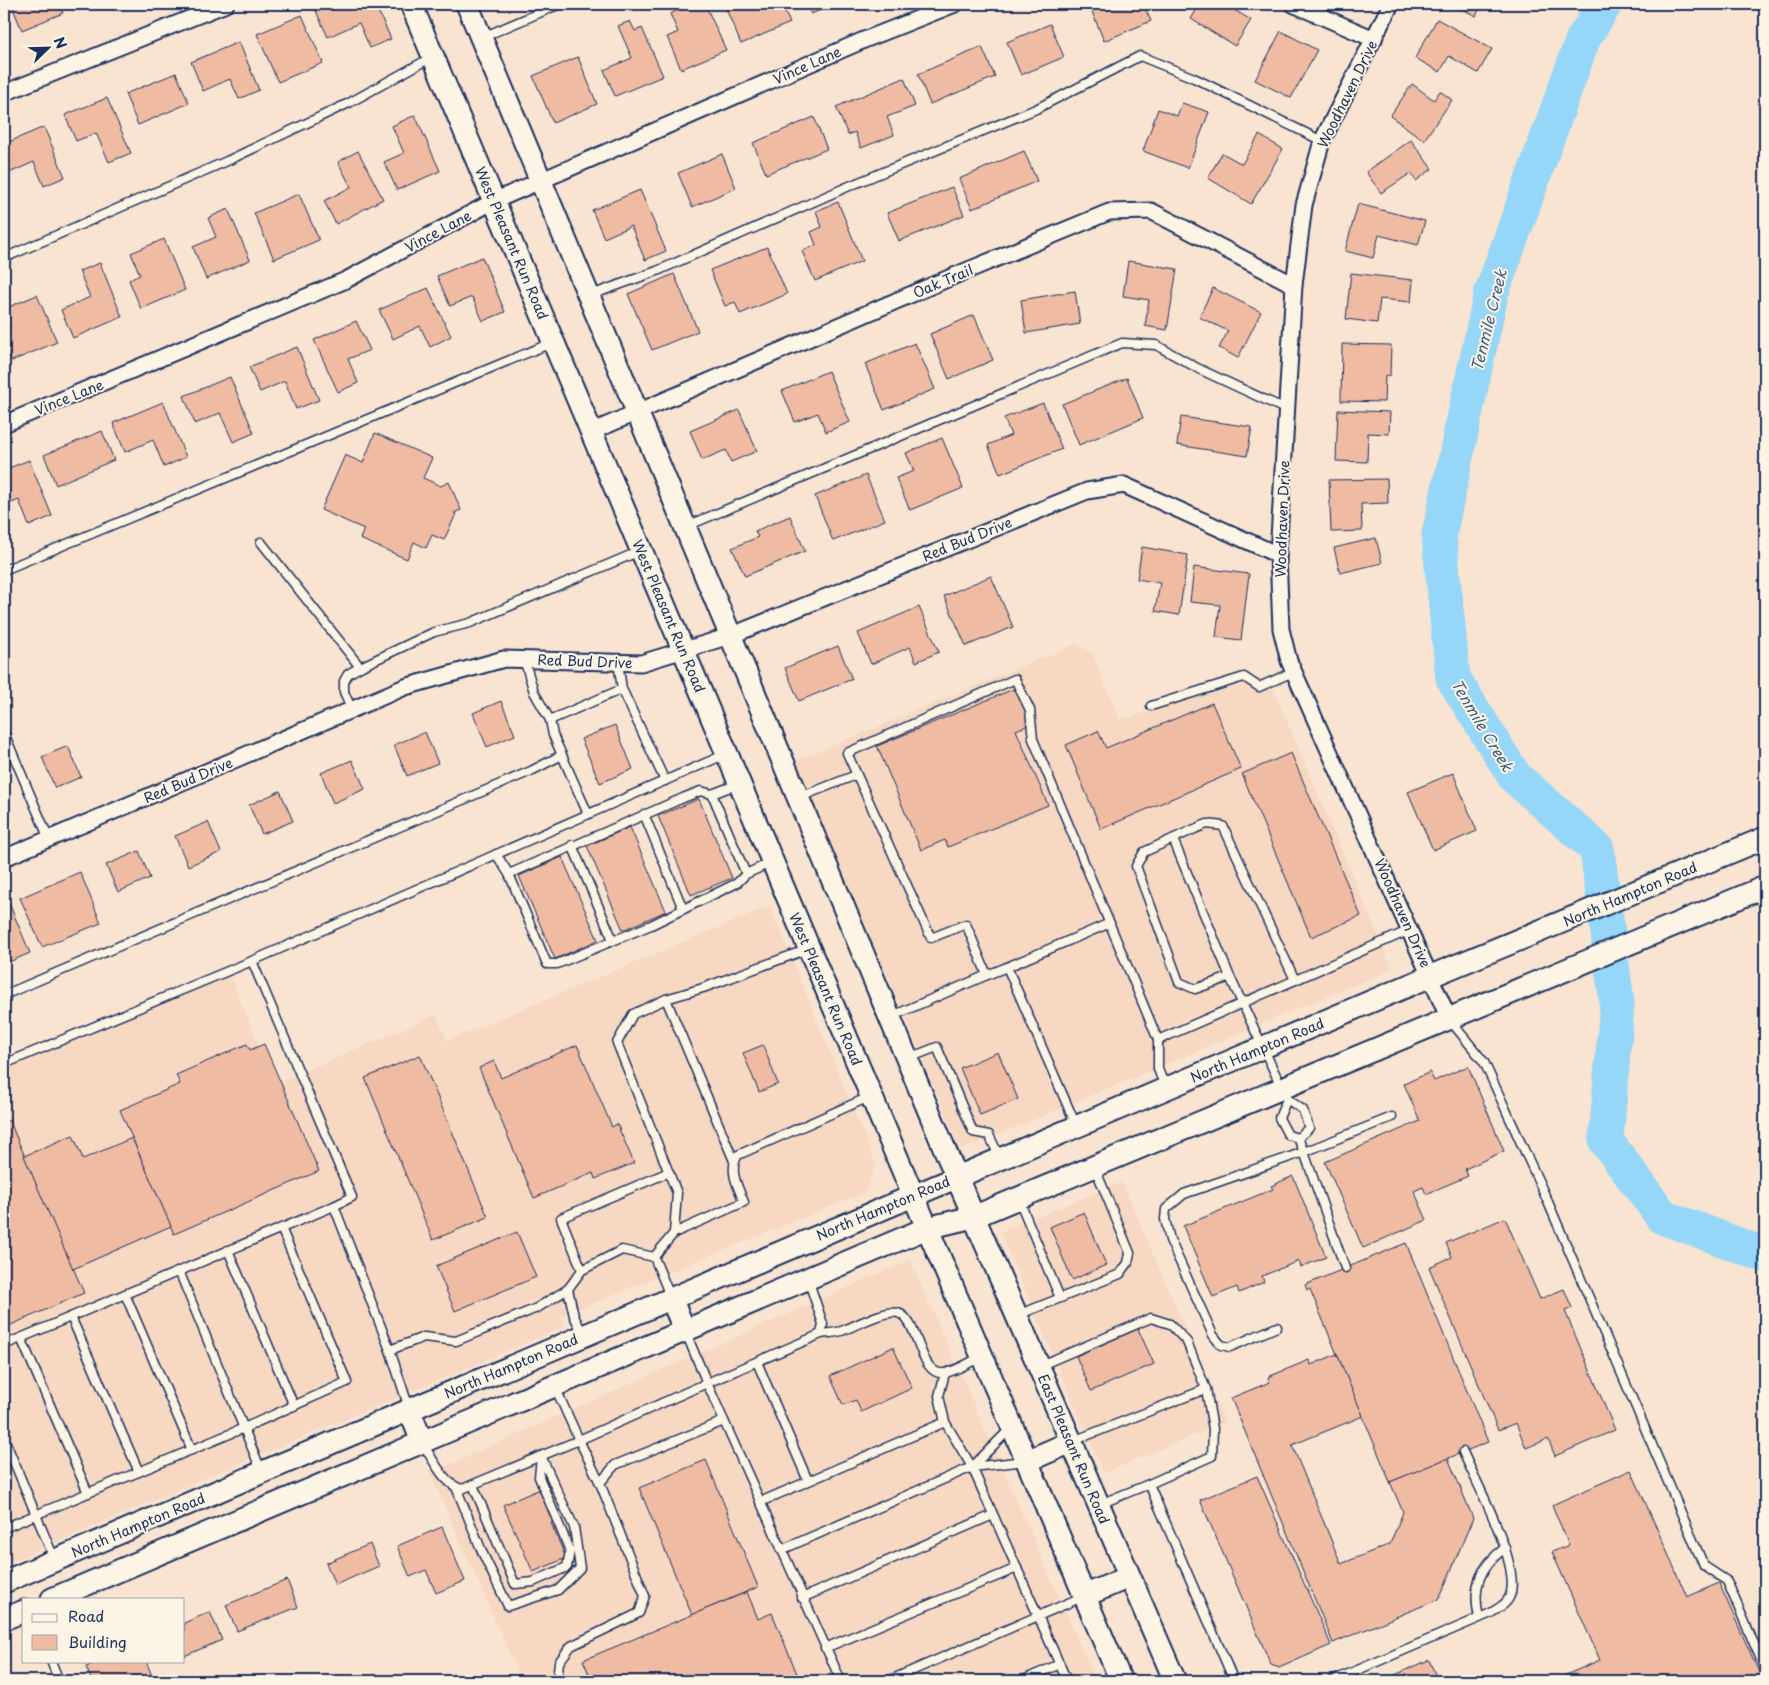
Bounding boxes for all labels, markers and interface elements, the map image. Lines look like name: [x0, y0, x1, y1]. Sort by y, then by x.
north arrow: [22, 22, 72, 72]
text: N: [49, 34, 72, 52]
street label: Woodhaven Drive: [1312, 37, 1382, 151]
street label: Vince Lane: [769, 41, 845, 89]
street label: West Pleasant Run Road: [470, 163, 554, 323]
street label: Vince Lane: [401, 205, 475, 257]
street label: Oak Trail: [910, 259, 976, 303]
water label: Tenmile Creek: [1464, 266, 1512, 373]
street label: Vince Lane: [31, 374, 107, 420]
street label: Woodhaven Drive: [1269, 460, 1295, 578]
street label: Red Bud Drive: [919, 511, 1015, 567]
street label: West Pleasant Run Road: [627, 536, 711, 696]
street label: Red Bud Drive: [537, 649, 633, 673]
water label: Tenmile Creek: [1446, 675, 1520, 776]
street label: Red Bud Drive: [140, 752, 236, 808]
street label: Woodhaven Drive: [1370, 855, 1436, 971]
street label: North Hampton Road: [1560, 856, 1700, 932]
street label: West Pleasant Run Road: [784, 909, 868, 1069]
street label: North Hampton Road: [1187, 1012, 1327, 1088]
street label: North Hampton Road: [813, 1170, 953, 1246]
street label: North Hampton Road: [441, 1328, 581, 1404]
street label: East Pleasant Run Road: [1033, 1371, 1115, 1527]
street label: North Hampton Road: [68, 1487, 208, 1563]
legend: [22, 1598, 185, 1662]
text: Road: [68, 1604, 104, 1627]
text: Building: [68, 1630, 127, 1653]

